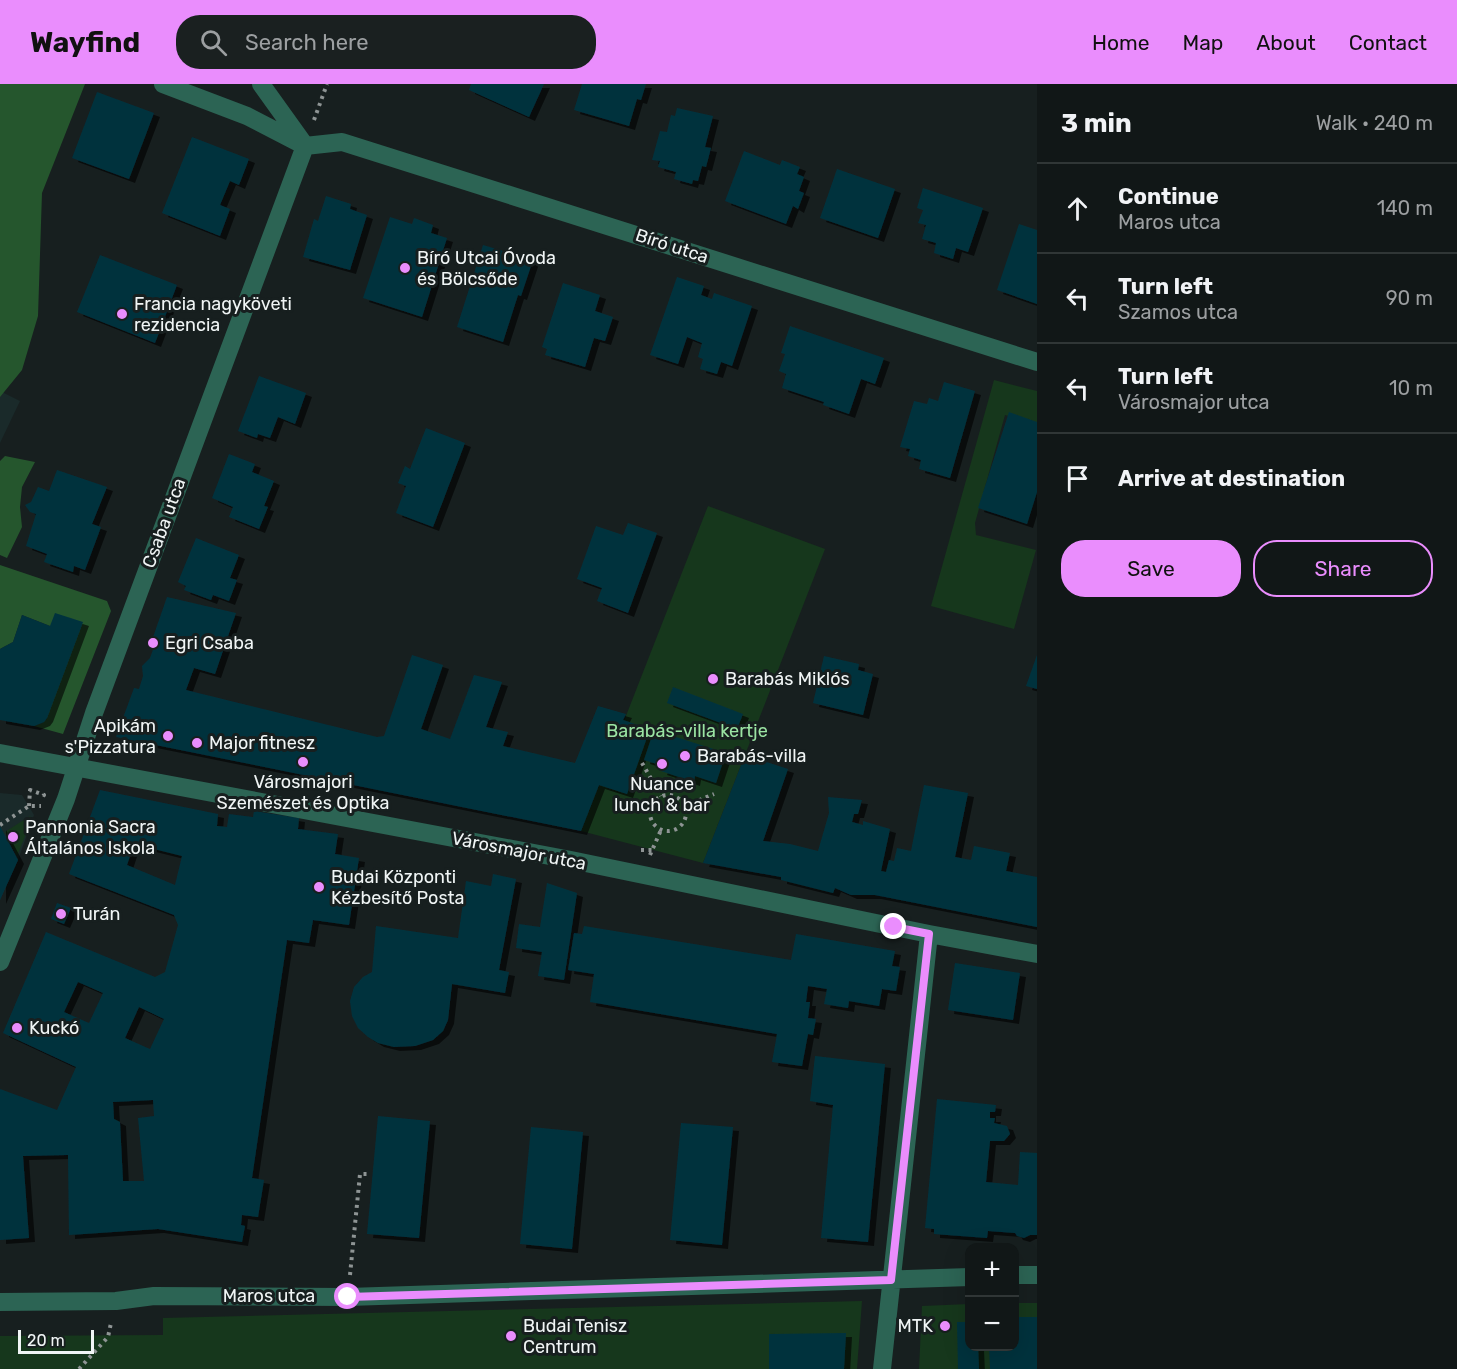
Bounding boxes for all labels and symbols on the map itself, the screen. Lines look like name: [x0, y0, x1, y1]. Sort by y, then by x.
street label: Bíró utca: [633, 224, 711, 268]
place label: Bíró Utcai Óvoda és Bölcsőde: [417, 247, 556, 290]
marker: Bíró Utcai Óvoda és Bölcsőde: [398, 261, 412, 275]
place label: Francia nagyköveti rezidencia: [134, 293, 292, 336]
marker: Francia nagyköveti rezidencia: [115, 307, 129, 321]
street label: Csaba utca: [138, 475, 190, 571]
place label: Egri Csaba: [165, 632, 254, 654]
marker: Egri Csaba: [146, 636, 160, 650]
place label: Barabás Miklós: [725, 668, 850, 690]
marker: Barabás Miklós: [706, 672, 720, 686]
place label: Apikám s'Pizzatura: [65, 715, 156, 758]
park label: Barabás-villa kertje: [606, 720, 768, 742]
marker: Apikám s'Pizzatura: [161, 729, 175, 743]
place label: Major fitnesz: [209, 732, 315, 754]
marker: Major fitnesz: [190, 736, 204, 750]
place label: Barabás-villa: [697, 745, 807, 767]
marker: Barabás-villa: [678, 749, 692, 763]
marker: Városmajori Szemészet és Optika: [296, 755, 310, 769]
marker: Nuance lunch & bar: [655, 757, 669, 771]
place label: Városmajori Szemészet és Optika: [216, 771, 390, 814]
place label: Nuance lunch & bar: [614, 773, 710, 816]
place label: Pannonia Sacra Általános Iskola: [25, 816, 156, 859]
street label: Városmajor utca: [450, 827, 588, 875]
marker: Pannonia Sacra Általános Iskola: [6, 830, 20, 844]
place label: Budai Központi Kézbesítő Posta: [331, 866, 465, 909]
marker: Budai Központi Kézbesítő Posta: [312, 880, 326, 894]
place label: Turán: [73, 903, 120, 925]
marker: Turán: [54, 907, 68, 921]
route end: [880, 913, 906, 939]
place label: Kuckó: [29, 1017, 79, 1039]
marker: Kuckó: [10, 1021, 24, 1035]
route start: [334, 1283, 360, 1309]
street label: Maros utca: [223, 1285, 315, 1307]
place label: Budai Tenisz Centrum: [523, 1315, 627, 1358]
place label: MTK: [897, 1315, 933, 1337]
marker: MTK: [938, 1319, 952, 1333]
scale bar: [18, 1327, 94, 1354]
marker: Budai Tenisz Centrum: [504, 1329, 518, 1343]

